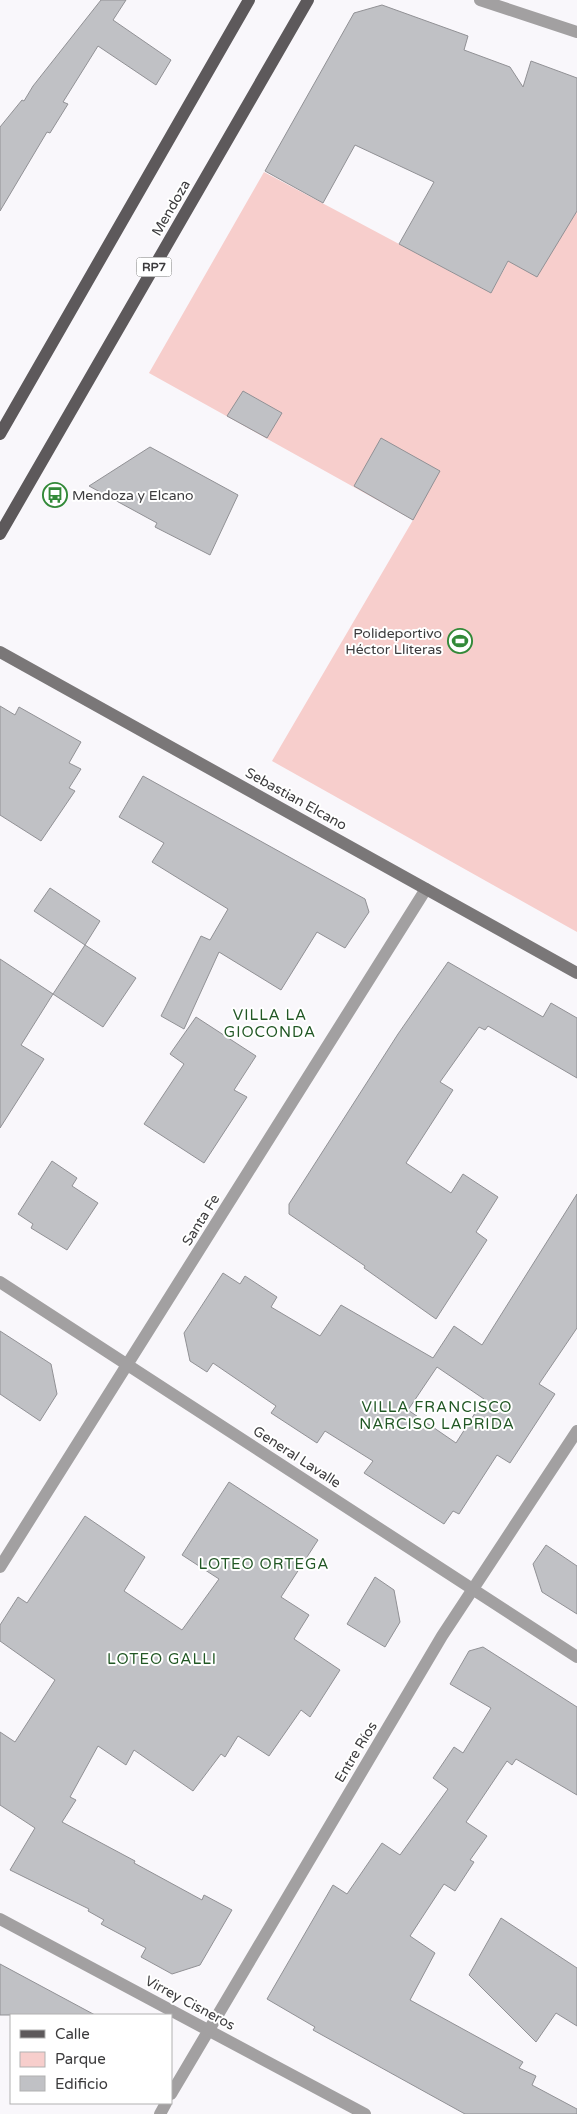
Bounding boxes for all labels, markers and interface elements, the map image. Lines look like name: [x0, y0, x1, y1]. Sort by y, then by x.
street label: Mendoza: [148, 177, 194, 239]
road number: RP7: [136, 258, 172, 276]
bus stop icon: Mendoza y Elcano: [42, 482, 68, 508]
place label: Mendoza y Elcano: [72, 487, 194, 504]
place label: Polideportivo Héctor Lliteras: [345, 625, 442, 658]
sports icon: Polideportivo Héctor Lliteras: [447, 628, 473, 654]
street label: Sebastian Elcano: [242, 764, 350, 834]
district label: VILLA LA GIOCONDA: [224, 1006, 316, 1041]
street label: Santa Fe: [179, 1191, 224, 1249]
district label: VILLA FRANCISCO NARCISO LAPRIDA: [359, 1398, 515, 1433]
street label: General Lavalle: [250, 1422, 344, 1492]
district label: LOTEO ORTEGA: [198, 1555, 330, 1573]
district label: LOTEO GALLI: [107, 1650, 217, 1668]
street label: Entre Ríos: [331, 1718, 381, 1786]
street label: Virrey Cisneros: [142, 1972, 238, 2034]
legend: [10, 2014, 172, 2104]
text: Calle: [55, 2025, 90, 2043]
text: Parque: [55, 2050, 106, 2068]
text: Edificio: [55, 2075, 108, 2093]

